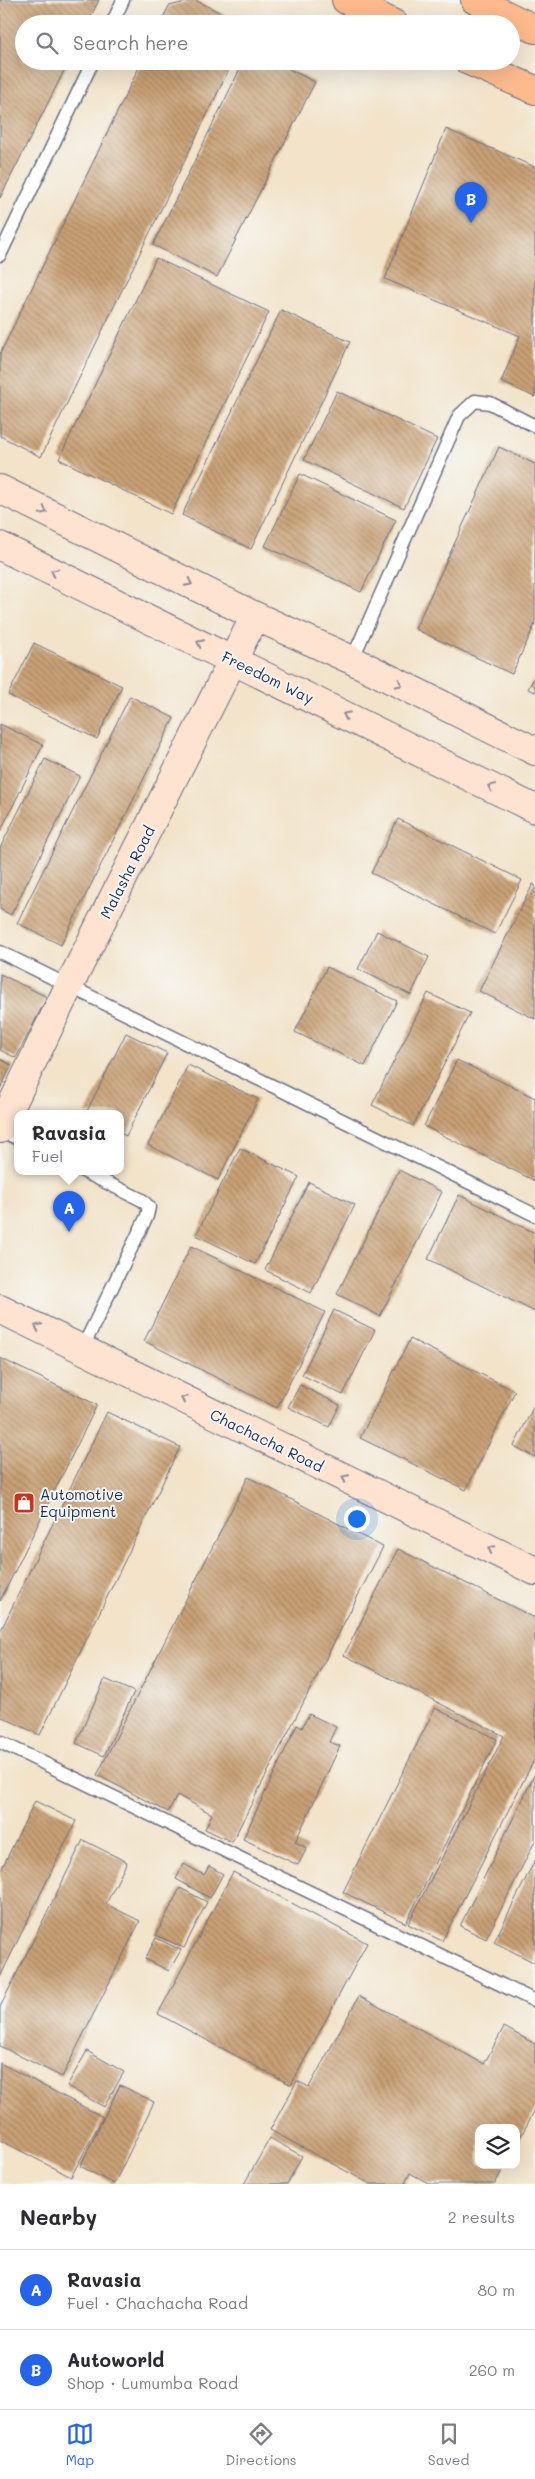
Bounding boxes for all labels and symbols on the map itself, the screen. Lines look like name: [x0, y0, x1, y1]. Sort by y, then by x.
pin: B: [455, 182, 487, 223]
one-way arrow: [38, 505, 47, 515]
one-way arrow: [50, 568, 59, 579]
one-way arrow: [184, 577, 193, 588]
one-way arrow: [196, 639, 205, 650]
street label: Freedom Way: [219, 646, 317, 708]
one-way arrow: [394, 677, 403, 688]
one-way arrow: [342, 711, 351, 721]
one-way arrow: [487, 783, 496, 793]
street label: Malasha Road: [95, 822, 159, 922]
pin: A: [53, 1191, 85, 1232]
one-way arrow: [34, 1323, 43, 1333]
one-way arrow: [180, 1395, 189, 1405]
street label: Chachacha Road: [207, 1404, 327, 1476]
one-way arrow: [341, 1474, 350, 1484]
place label: Automotive Equipment: [40, 1484, 123, 1521]
shop icon: Automotive Equipment: [12, 1491, 36, 1515]
your location: [344, 1506, 370, 1532]
one-way arrow: [487, 1545, 496, 1555]

